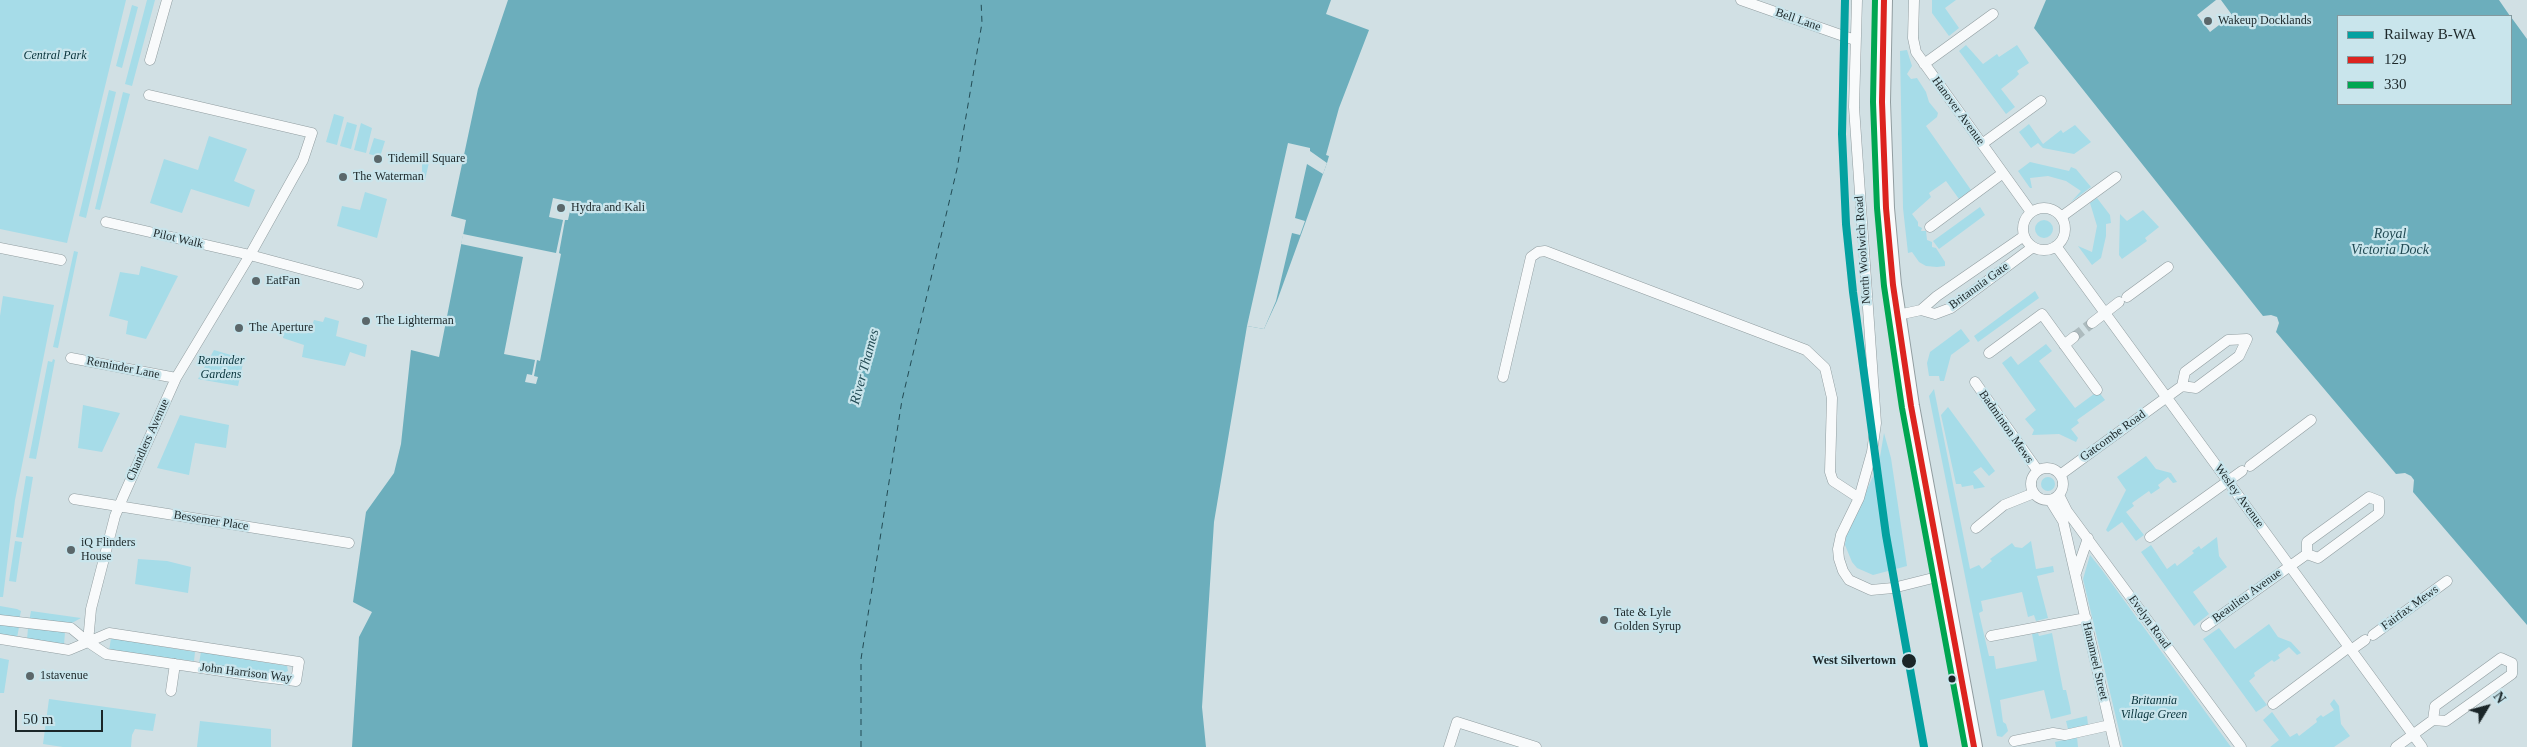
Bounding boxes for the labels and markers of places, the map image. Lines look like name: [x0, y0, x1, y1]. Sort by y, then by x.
place label: Wakeup Docklands: [2218, 14, 2311, 28]
marker: Wakeup Docklands: [2202, 15, 2214, 27]
place label: Tidemill Square: [388, 152, 465, 166]
marker: Tidemill Square: [372, 153, 384, 165]
place label: The Waterman: [353, 170, 424, 184]
marker: The Waterman: [337, 171, 349, 183]
place label: Hydra and Kali: [571, 201, 645, 215]
marker: Hydra and Kali: [555, 202, 567, 214]
place label: EatFan: [266, 274, 300, 288]
marker: EatFan: [250, 275, 262, 287]
place label: The Lighterman: [376, 314, 454, 328]
marker: The Lighterman: [360, 315, 372, 327]
place label: The Aperture: [249, 321, 313, 335]
marker: The Aperture: [233, 322, 245, 334]
place label: iQ Flinders House: [81, 536, 135, 564]
marker: iQ Flinders House: [65, 544, 77, 556]
place label: Tate & Lyle Golden Syrup: [1614, 606, 1681, 634]
marker: Tate & Lyle Golden Syrup: [1598, 614, 1610, 626]
marker: West Silvertown: [1900, 652, 1918, 670]
place label: West Silvertown: [1812, 654, 1896, 668]
place label: 1stavenue: [40, 669, 88, 683]
marker: 1stavenue: [24, 670, 36, 682]
unlabelled marker: [1947, 674, 1957, 684]

